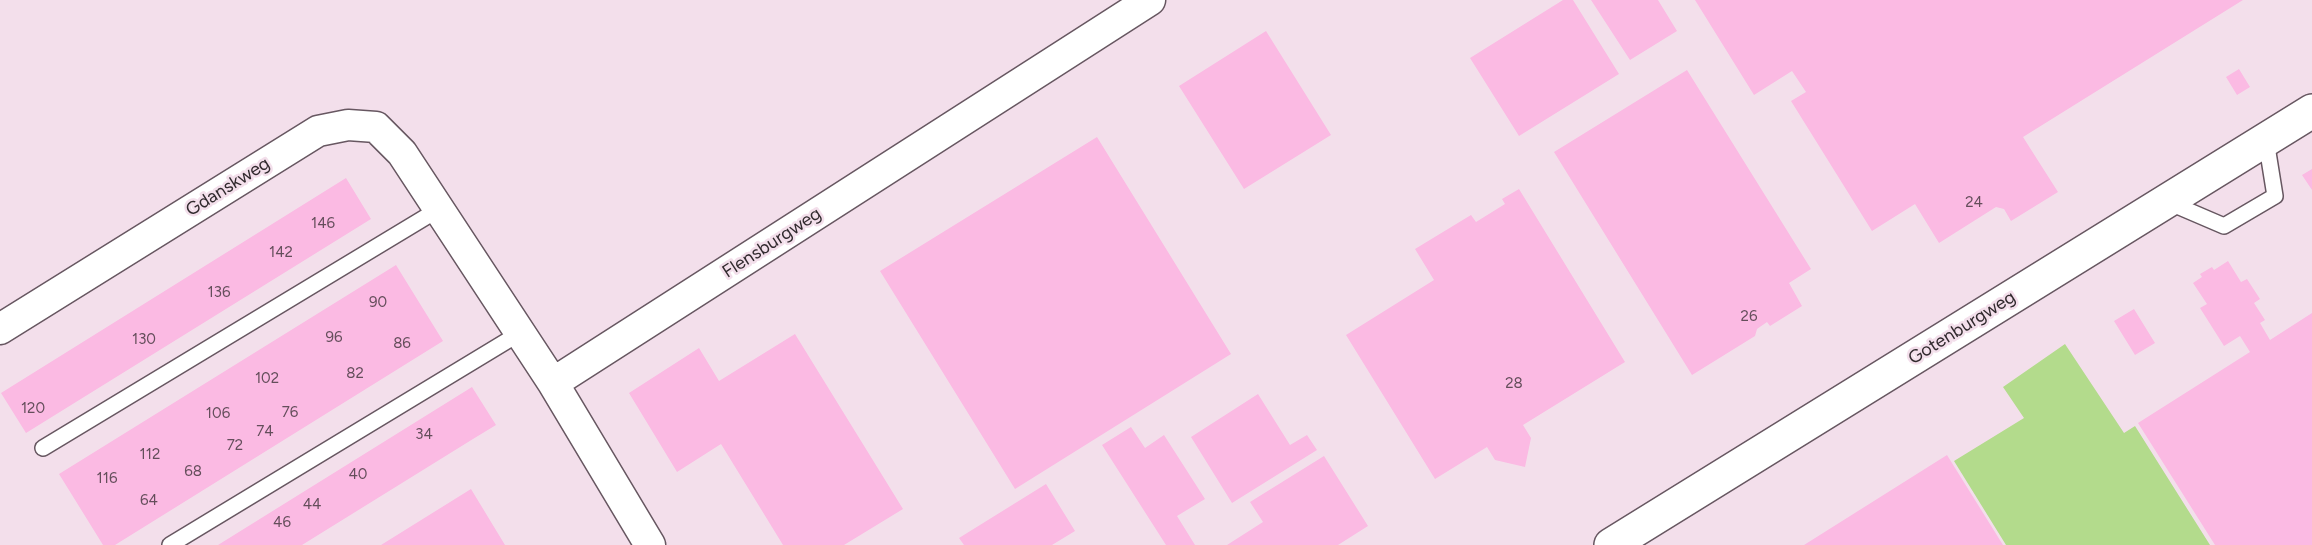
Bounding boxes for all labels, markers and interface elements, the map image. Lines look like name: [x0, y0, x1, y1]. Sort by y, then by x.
street label: Gdanskweg: [182, 153, 274, 221]
house number: 24: [1965, 194, 1983, 212]
street label: Flensburgweg: [719, 203, 825, 283]
house number: 146: [311, 215, 335, 233]
house number: 142: [269, 244, 293, 262]
house number: 136: [208, 284, 230, 302]
street label: Gotenburgweg: [1904, 286, 2020, 370]
house number: 90: [369, 294, 387, 312]
house number: 26: [1741, 308, 1757, 326]
house number: 96: [326, 329, 342, 347]
house number: 130: [132, 331, 156, 349]
house number: 86: [393, 335, 411, 353]
house number: 82: [346, 365, 364, 383]
house number: 102: [255, 370, 279, 388]
house number: 28: [1505, 375, 1523, 393]
house number: 120: [21, 400, 45, 418]
house number: 76: [282, 404, 298, 422]
house number: 106: [206, 405, 230, 423]
house number: 74: [256, 423, 274, 441]
house number: 34: [415, 426, 433, 444]
house number: 72: [227, 437, 243, 455]
house number: 112: [140, 446, 160, 464]
house number: 68: [184, 463, 202, 481]
house number: 40: [349, 466, 367, 484]
house number: 116: [97, 470, 117, 488]
house number: 64: [140, 492, 158, 510]
house number: 44: [303, 496, 321, 514]
house number: 46: [273, 514, 291, 532]

